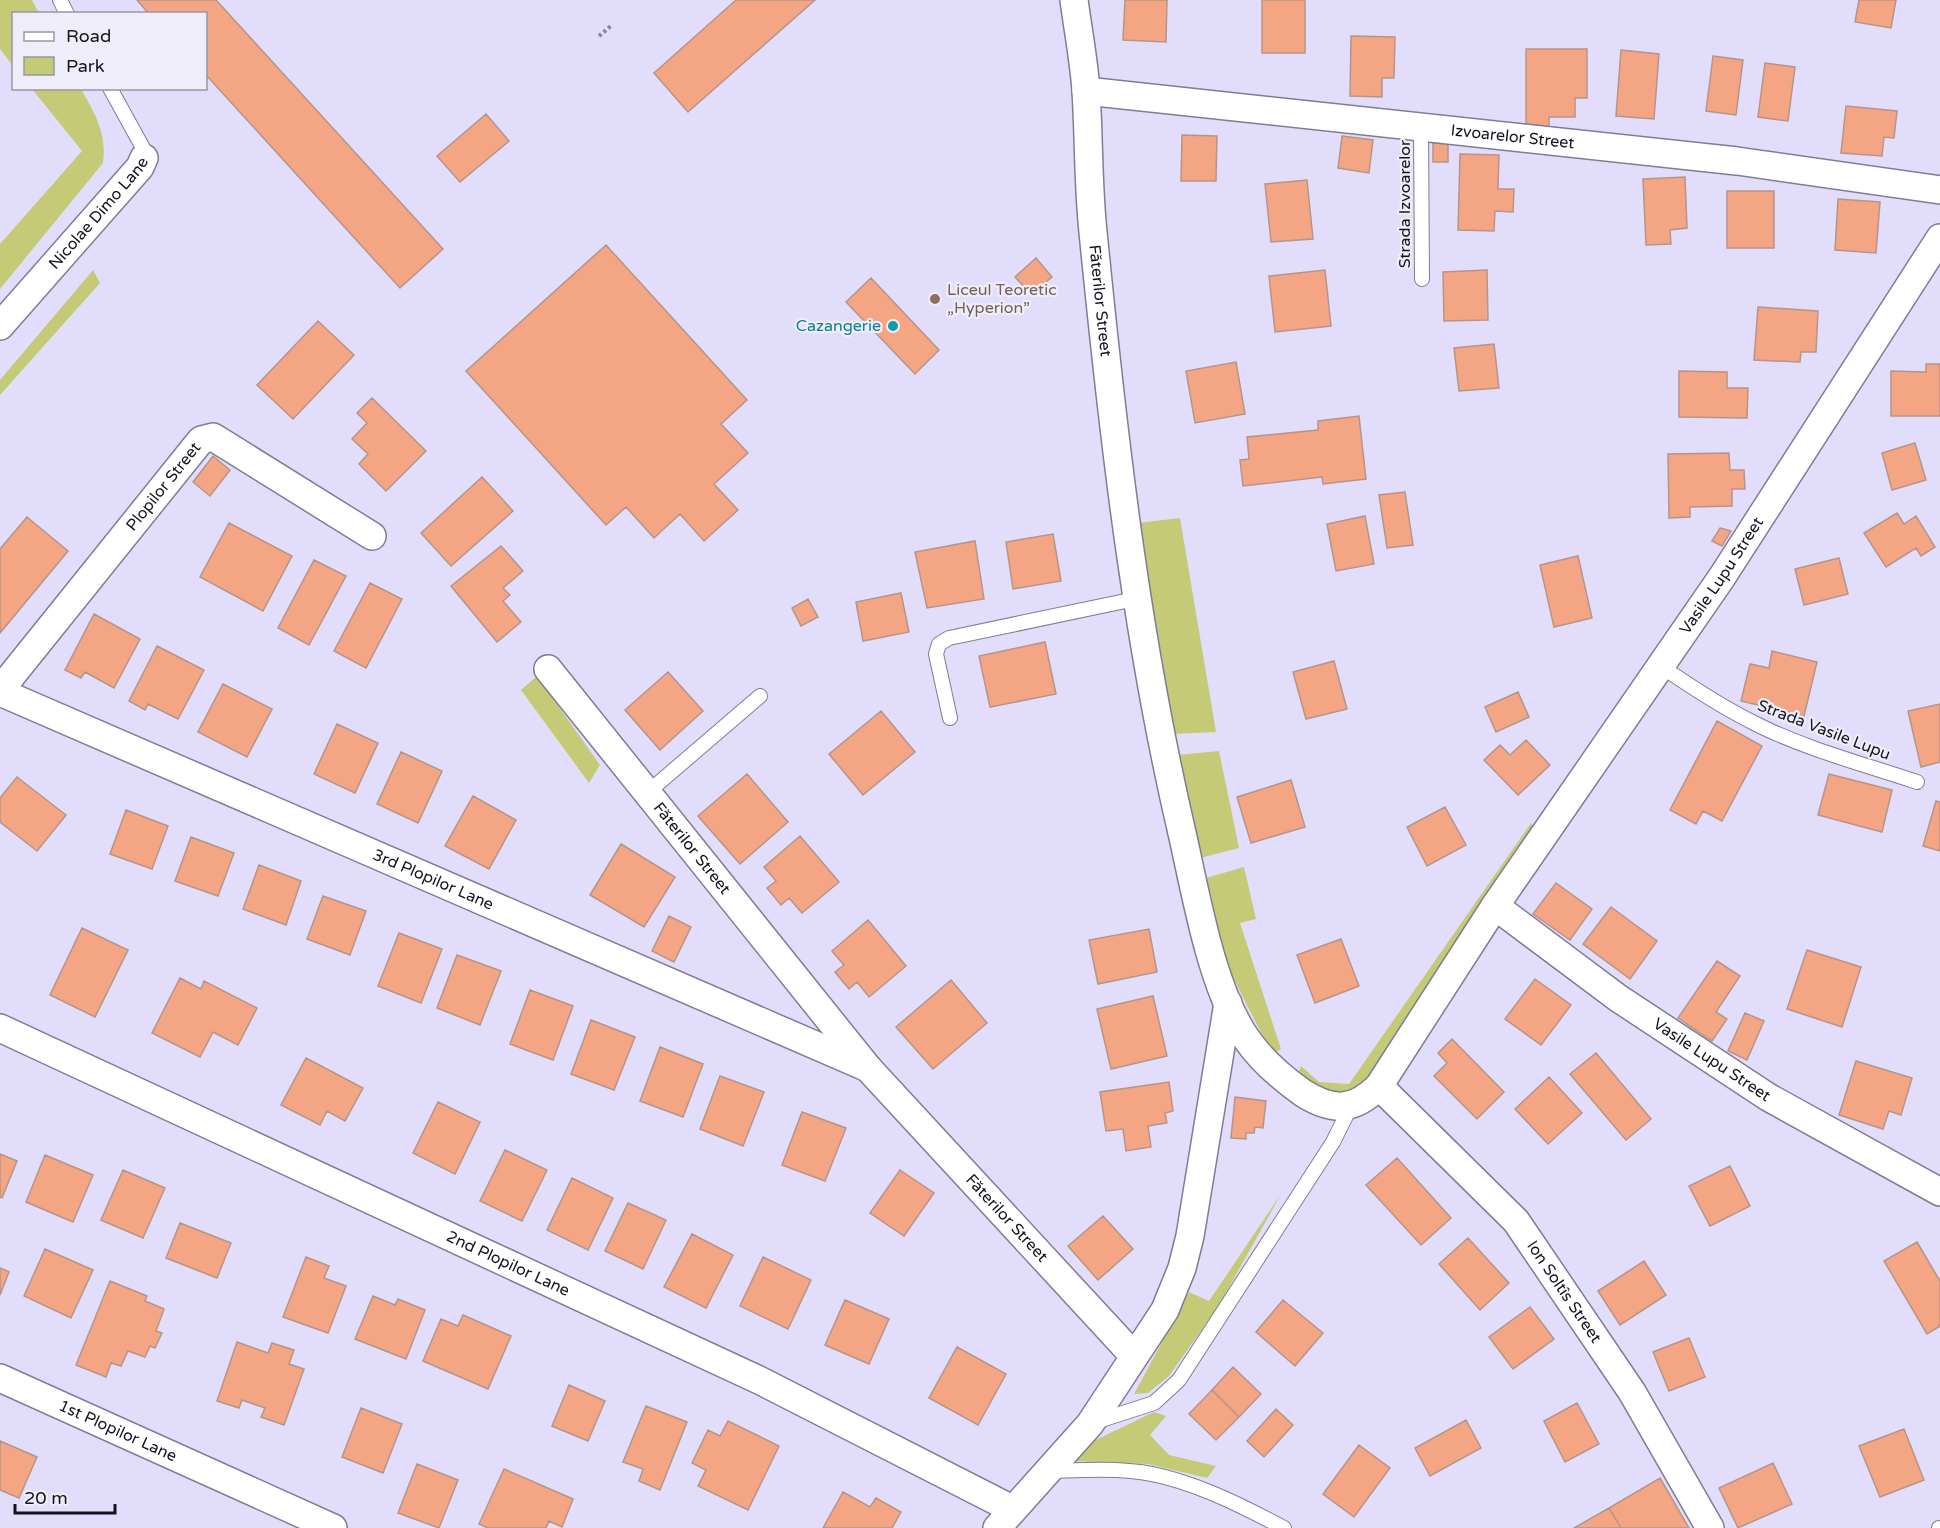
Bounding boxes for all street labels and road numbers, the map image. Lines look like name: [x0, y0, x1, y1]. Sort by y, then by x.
street label: Izvoarelor Street: [1450, 120, 1575, 153]
street label: Strada Izvoarelor: [1395, 139, 1415, 268]
street label: Nicolae Dimo Lane: [45, 154, 153, 274]
street label: Făterilor Street: [1084, 244, 1116, 358]
street label: Plopilor Street: [122, 438, 205, 535]
street label: Vasile Lupu Street: [1675, 513, 1768, 638]
street label: Strada Vasile Lupu: [1755, 695, 1893, 765]
street label: Făterilor Street: [649, 798, 735, 899]
street label: 3rd Plopilor Lane: [370, 845, 497, 915]
street label: Vasile Lupu Street: [1649, 1014, 1774, 1106]
street label: Făterilor Street: [961, 1170, 1052, 1266]
street label: 2nd Plopilor Lane: [443, 1226, 573, 1301]
street label: Ion Soltîs Street: [1522, 1237, 1606, 1347]
street label: 1st Plopilor Lane: [55, 1396, 180, 1466]

